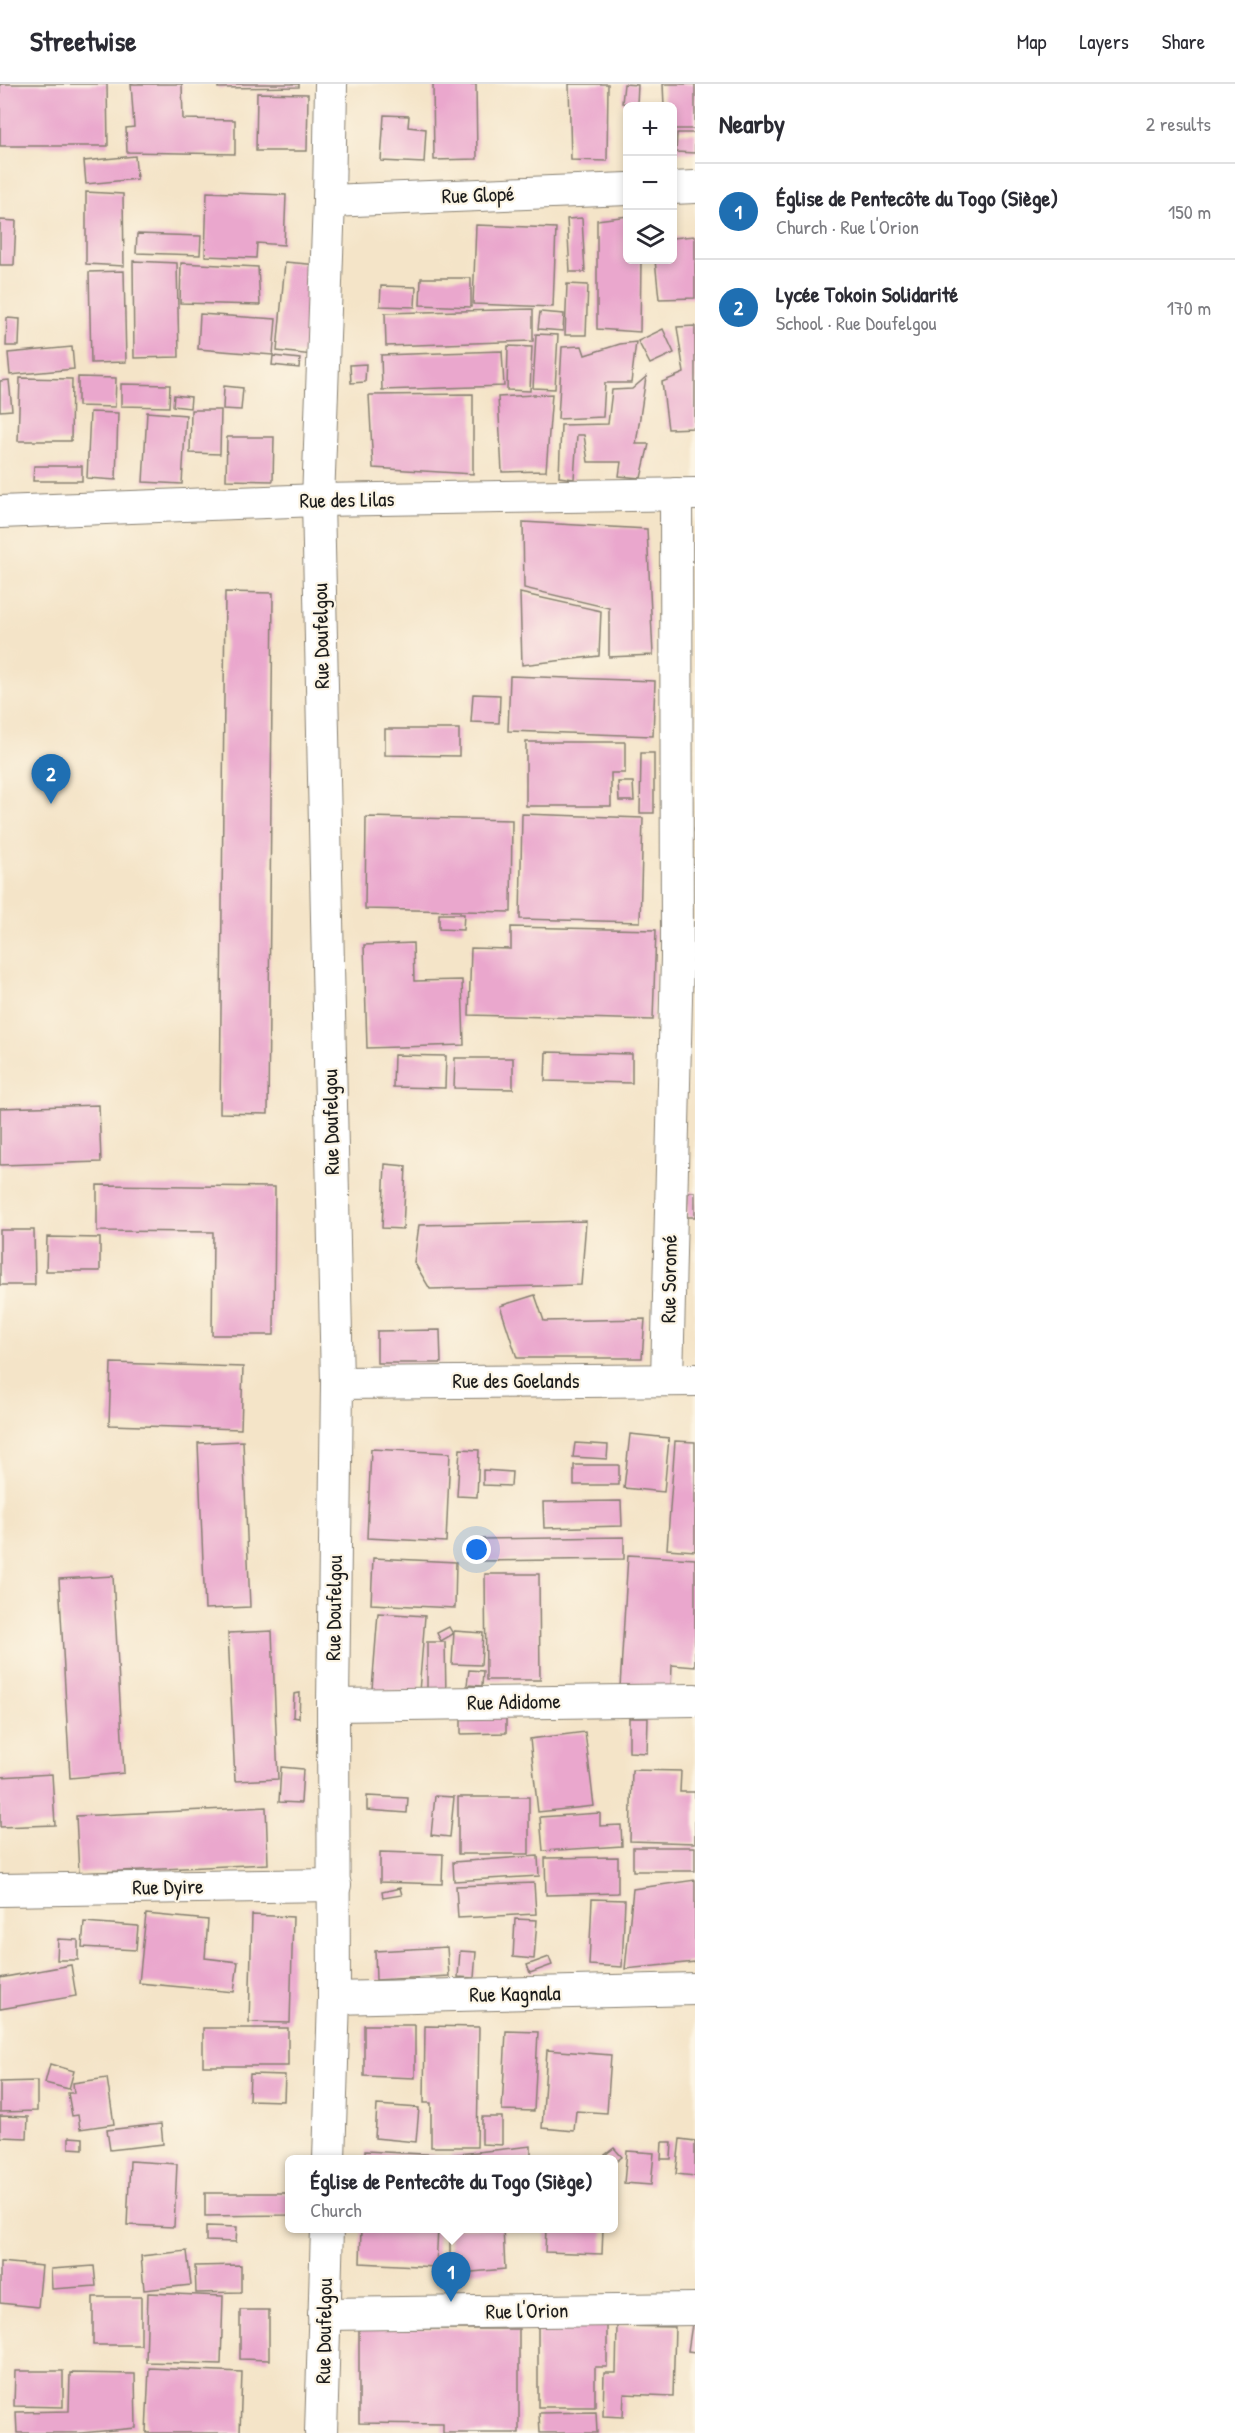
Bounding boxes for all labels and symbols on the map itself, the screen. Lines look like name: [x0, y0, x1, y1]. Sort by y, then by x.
street label: Rue Glopé: [441, 179, 515, 210]
street label: Rue des Lilas: [299, 484, 395, 515]
street label: Rue Doufelgou: [305, 582, 336, 689]
pin: 2: [32, 754, 70, 804]
street label: Rue Doufelgou: [315, 1068, 346, 1175]
street label: Rue Soromé: [653, 1235, 684, 1323]
street label: Rue des Goelands: [452, 1366, 580, 1395]
your location: [462, 1535, 491, 1564]
street label: Rue Doufelgou: [318, 1554, 349, 1661]
street label: Rue Adidome: [467, 1686, 561, 1717]
street label: Rue Dyire: [132, 1871, 204, 1902]
street label: Rue Kagnala: [469, 1978, 561, 2009]
pin: 1: [432, 2252, 470, 2302]
street label: Rue Doufelgou: [308, 2277, 339, 2384]
street label: Rue l'Orion: [485, 2295, 569, 2326]

